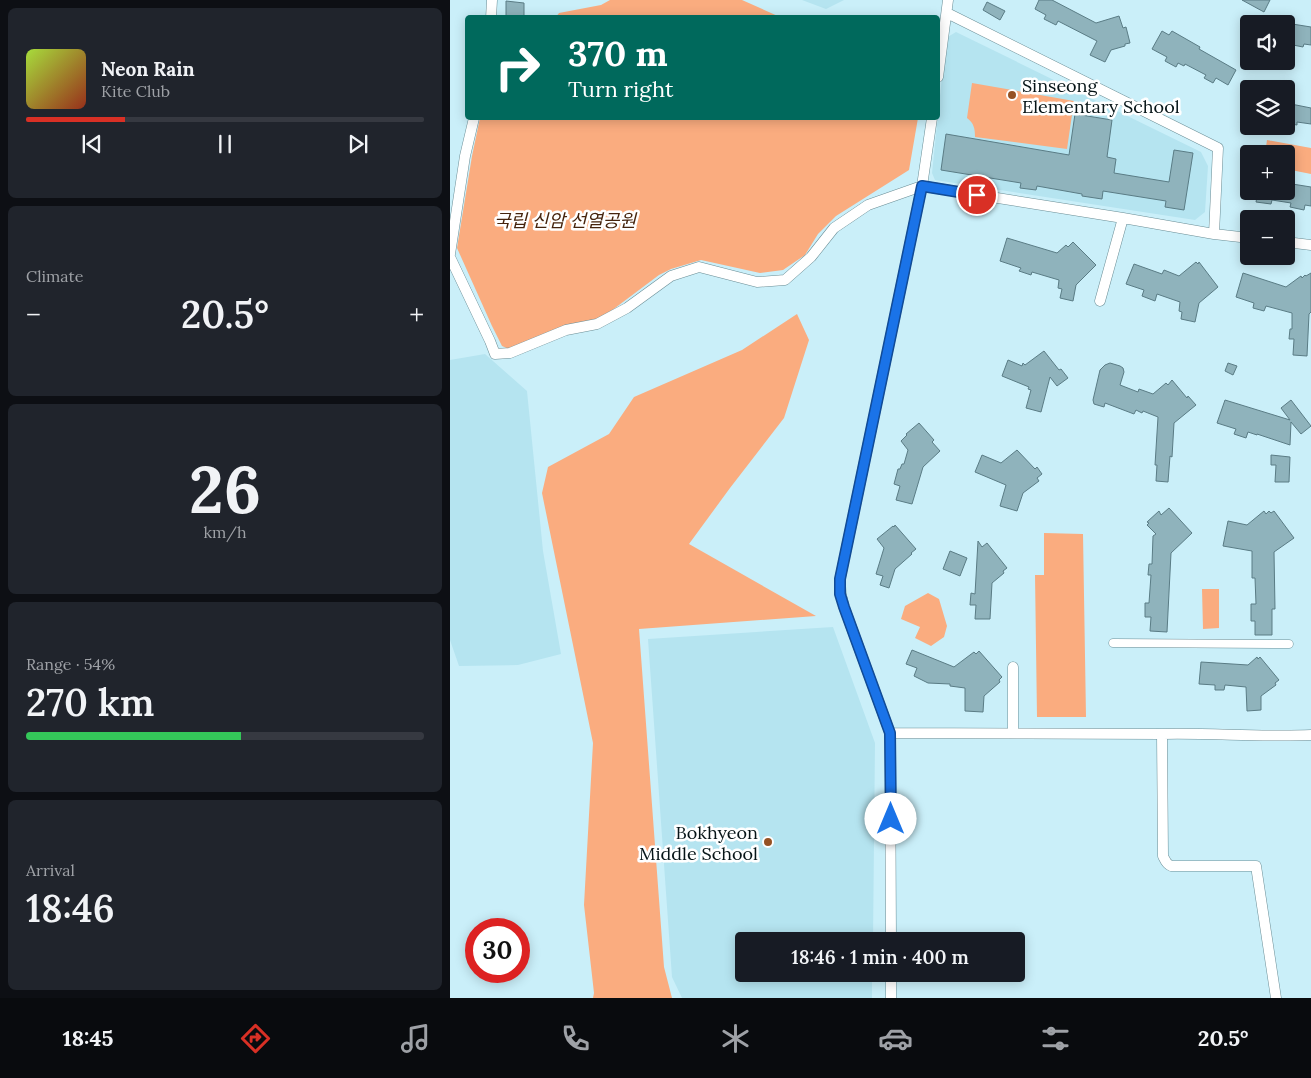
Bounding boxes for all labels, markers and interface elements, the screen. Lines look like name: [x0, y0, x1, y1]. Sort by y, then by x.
map controls: [1240, 15, 1295, 265]
button: sound: [1240, 15, 1295, 70]
text: 370 m: [568, 31, 668, 76]
icon: right: [485, 35, 550, 100]
text: Neon Rain: [101, 57, 195, 81]
place label: Sinseong Elementary School: [1022, 74, 1180, 118]
text: Turn right: [568, 75, 673, 103]
button: layers: [1240, 80, 1295, 135]
text: Kite Club: [101, 81, 170, 101]
marker: Sinseong Elementary School: [1006, 89, 1018, 101]
icon: previous: [78, 130, 106, 158]
icon: pause: [211, 130, 239, 158]
icon: next: [344, 130, 372, 158]
button: +: [1240, 145, 1295, 200]
pin: [956, 174, 998, 216]
icon: arrive: [963, 181, 991, 209]
park label: 국립 신암 선열공원: [494, 209, 637, 232]
button: −: [1240, 210, 1295, 265]
text: Climate: [26, 266, 83, 286]
text: 20.5°: [181, 290, 269, 338]
text: −: [26, 297, 41, 333]
text: +: [409, 297, 424, 333]
text: 26: [189, 448, 261, 531]
text: km/h: [203, 522, 247, 542]
text: Range · 54%: [26, 654, 115, 674]
text: 270 km: [26, 678, 154, 726]
position arrow: [864, 792, 916, 844]
place label: Bokhyeon Middle School: [639, 821, 758, 865]
marker: Bokhyeon Middle School: [762, 836, 774, 848]
text: Arrival: [26, 860, 75, 880]
text: 18:46: [26, 884, 115, 932]
speed limit sign: 30: [465, 918, 530, 983]
text: 18:46 · 1 min · 400 m: [791, 945, 969, 969]
icon: directions: [238, 1021, 273, 1056]
icon: music: [398, 1021, 433, 1056]
icon: phone: [558, 1021, 593, 1056]
icon: climate: [718, 1021, 753, 1056]
icon: car: [878, 1021, 913, 1056]
icon: filters: [1038, 1021, 1073, 1056]
text: 18:45: [62, 1024, 113, 1052]
text: 20.5°: [1198, 1024, 1249, 1052]

